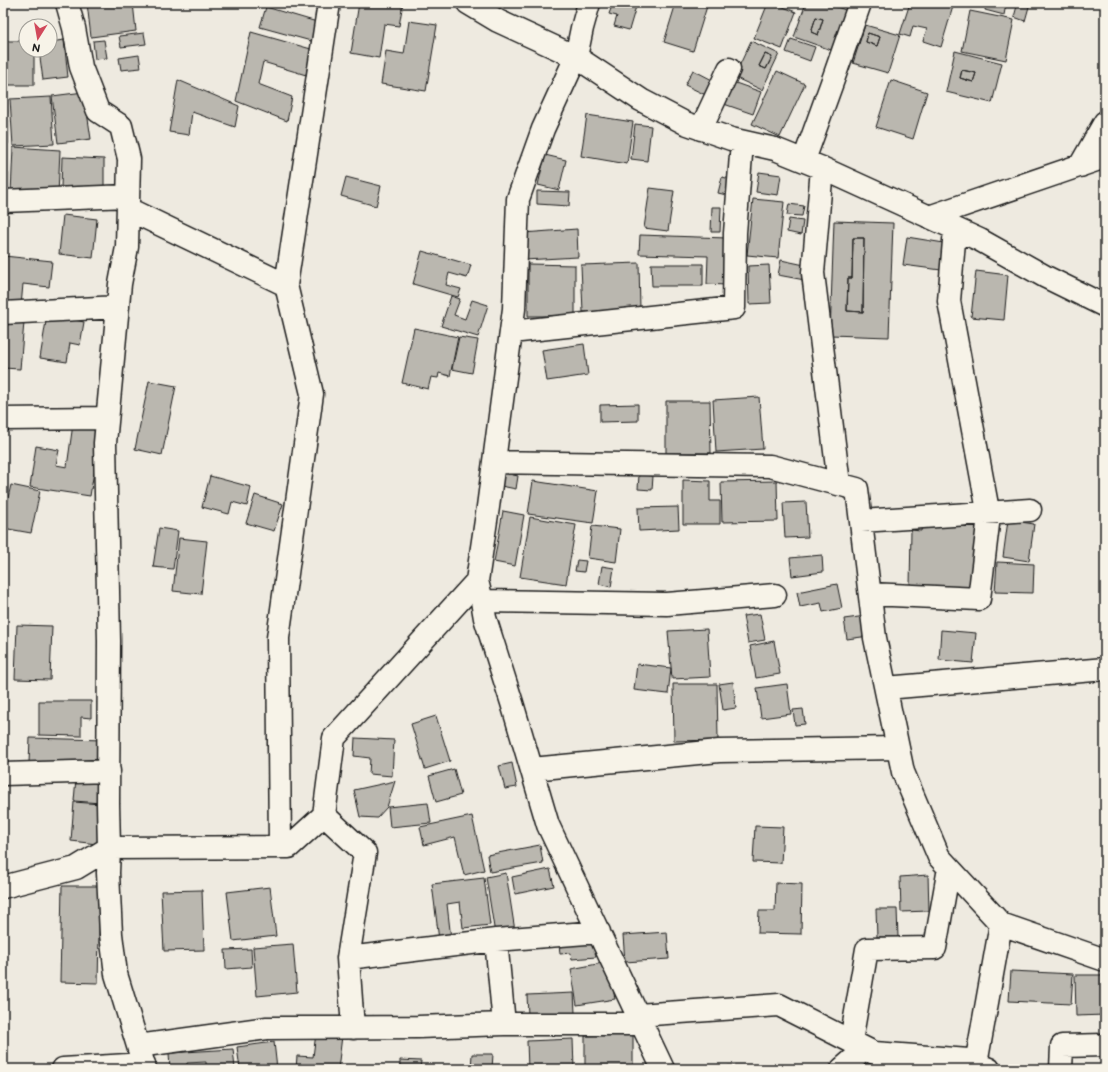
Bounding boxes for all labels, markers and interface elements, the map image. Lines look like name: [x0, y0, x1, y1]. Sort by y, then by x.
north arrow: [18, 18, 58, 58]
text: N: [31, 40, 41, 54]

